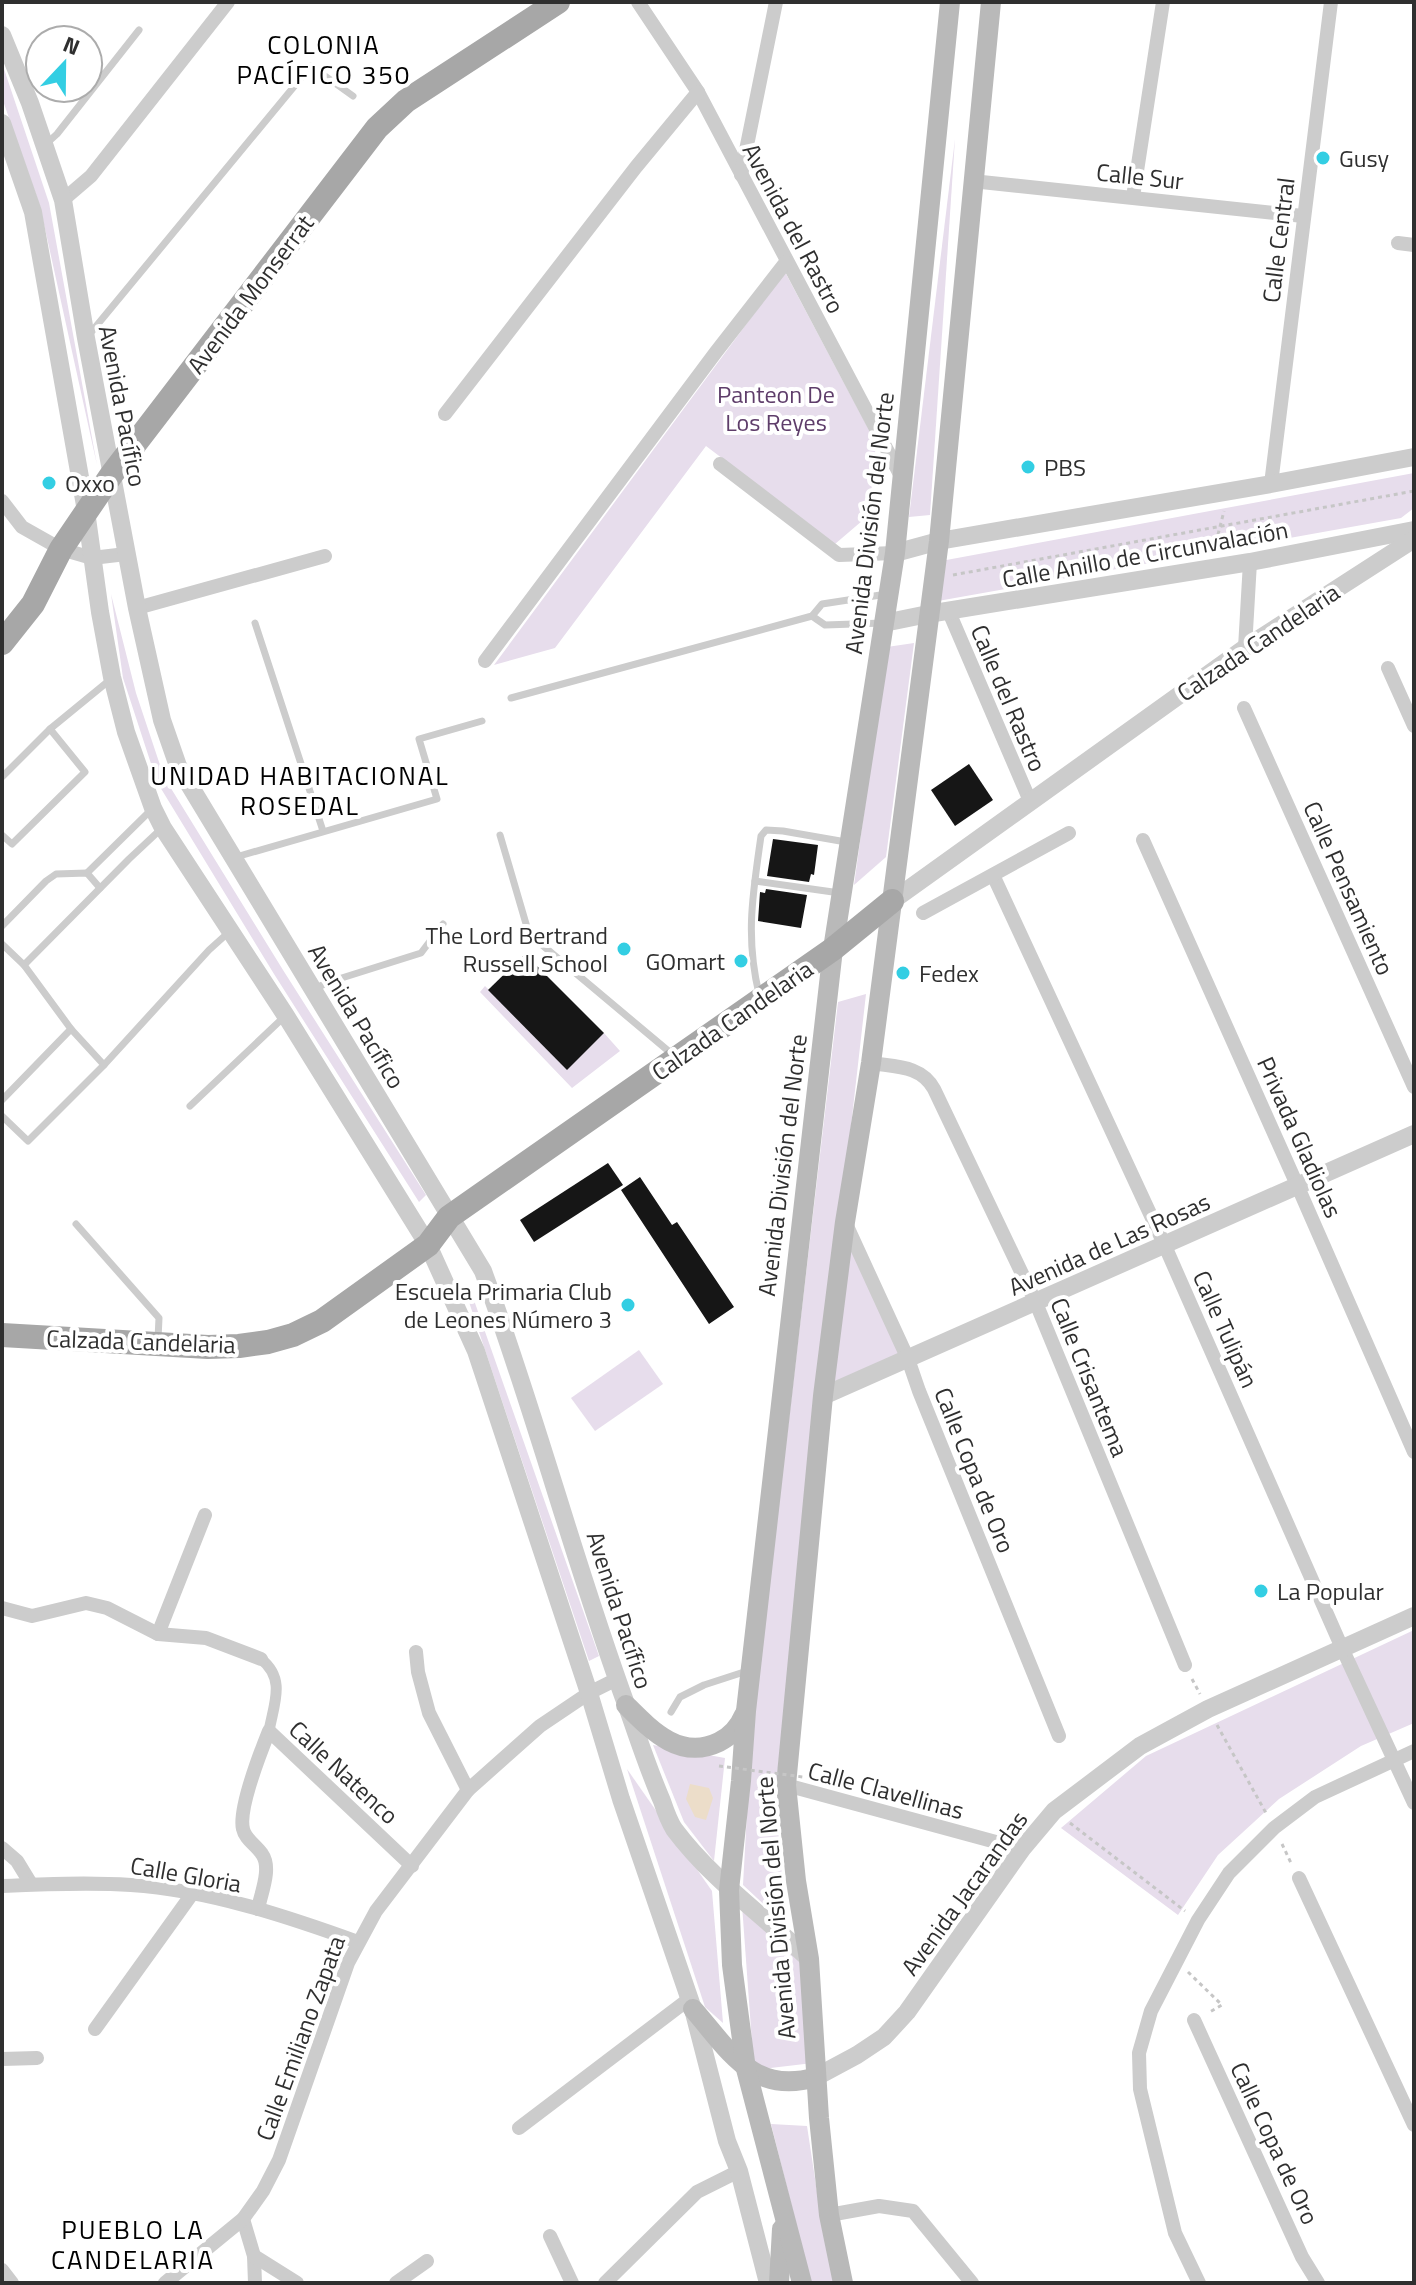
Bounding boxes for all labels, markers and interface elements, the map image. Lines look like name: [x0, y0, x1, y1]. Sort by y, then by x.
north arrow: [24, 24, 104, 104]
district label: COLONIA PACÍFICO 350: [237, 25, 411, 94]
text: N: [58, 27, 85, 64]
street label: Avenida del Rastro: [734, 136, 854, 320]
place label: Gusy: [1339, 140, 1389, 176]
marker: Gusy: [1314, 149, 1332, 167]
street label: Calle Sur: [1095, 154, 1185, 198]
street label: Calle Central: [1252, 175, 1304, 305]
street label: Avenida Monserrat: [178, 206, 322, 381]
street label: Avenida Pacífico: [90, 322, 156, 490]
park label: Panteon De Los Reyes: [717, 376, 835, 440]
street label: Avenida División del Norte: [835, 390, 903, 656]
place label: PBS: [1044, 449, 1086, 485]
marker: PBS: [1019, 458, 1037, 476]
place label: Oxxo: [65, 465, 115, 501]
marker: Oxxo: [40, 474, 58, 492]
street label: Calle Anillo de Circunvalación: [999, 511, 1291, 597]
street label: Calzada Candelaria: [1169, 574, 1347, 710]
street label: Calle del Rastro: [962, 619, 1056, 777]
district label: UNIDAD HABITACIONAL ROSEDAL: [150, 756, 450, 825]
street label: Calle Pensamiento: [1294, 795, 1404, 981]
place label: The Lord Bertrand Russell School: [426, 917, 608, 981]
street label: Avenida Pacífico: [299, 937, 415, 1095]
marker: The Lord Bertrand Russell School: [615, 940, 633, 958]
place label: GOmart: [646, 943, 726, 979]
street label: Calzada Candelaria: [644, 951, 820, 1089]
marker: GOmart: [732, 952, 750, 970]
place label: Fedex: [919, 955, 979, 991]
marker: Fedex: [894, 964, 912, 982]
street label: Avenida División del Norte: [748, 1032, 816, 1298]
street label: Privada Gladiolas: [1248, 1051, 1352, 1223]
street label: Avenida de Las Rosas: [1003, 1183, 1215, 1305]
street label: Calle Tulipán: [1184, 1264, 1268, 1394]
place label: Escuela Primaria Club de Leones Número 3: [395, 1273, 612, 1337]
street label: Calle Crisantema: [1042, 1292, 1138, 1462]
marker: Escuela Primaria Club de Leones Número 3: [619, 1296, 637, 1314]
street label: Calzada Candelaria: [46, 1320, 236, 1362]
street label: Calle Copa de Oro: [925, 1382, 1025, 1558]
street label: Avenida Pacífico: [578, 1527, 662, 1693]
place label: La Popular: [1277, 1573, 1384, 1609]
marker: La Popular: [1252, 1582, 1270, 1600]
street label: Calle Natenco: [281, 1712, 407, 1832]
street label: Calle Clavellinas: [804, 1752, 968, 1828]
street label: Avenida División del Norte: [746, 1775, 804, 2041]
street label: Avenida Jacarandas: [892, 1803, 1036, 1983]
street label: Calle Gloria: [128, 1847, 244, 1901]
street label: Calle Emiliano Zapata: [246, 1930, 354, 2146]
street label: Calle Copa de Oro: [1222, 2056, 1328, 2230]
district label: PUEBLO LA CANDELARIA: [51, 2210, 215, 2279]

